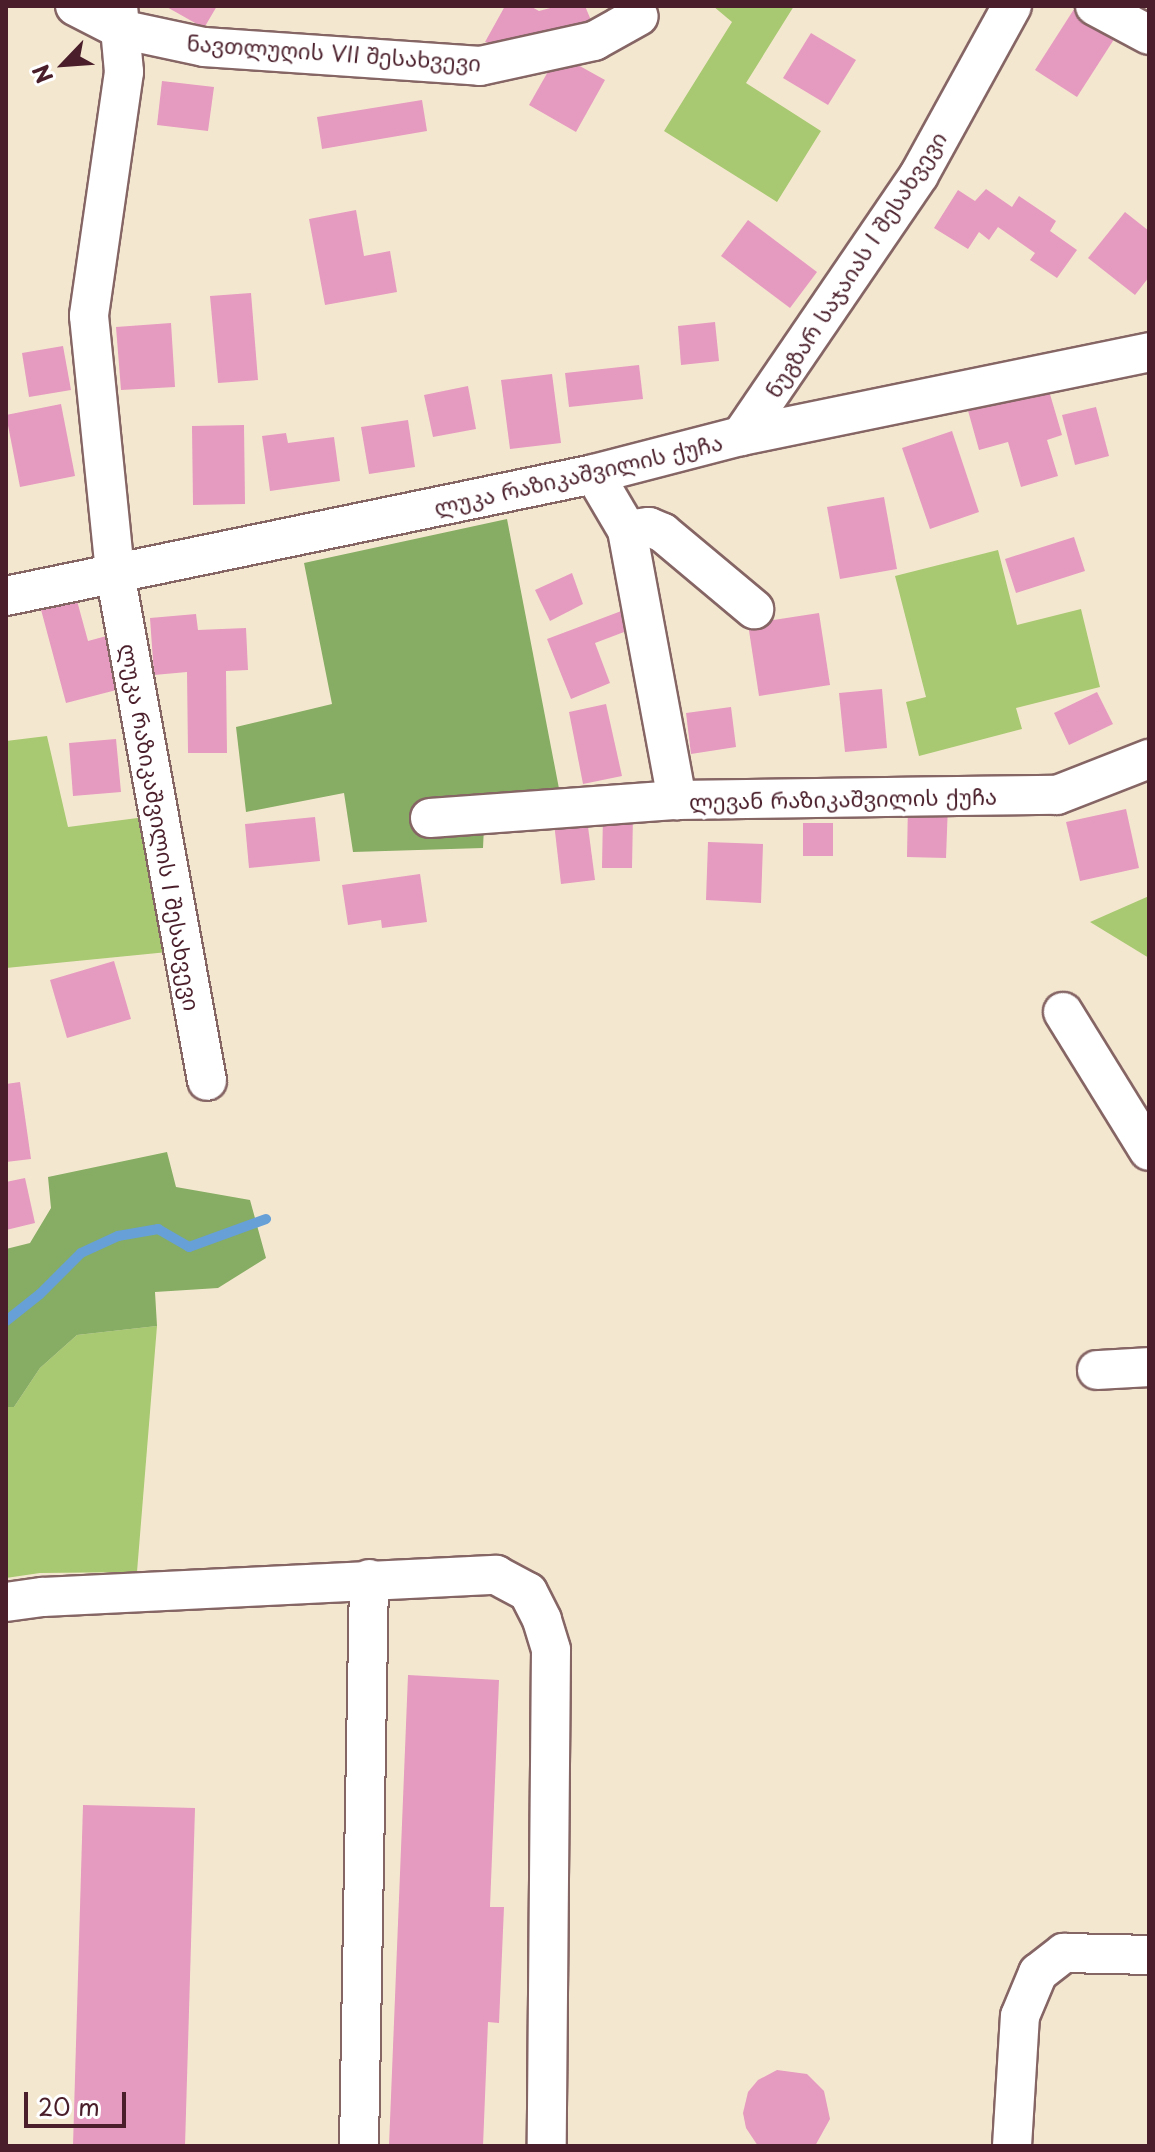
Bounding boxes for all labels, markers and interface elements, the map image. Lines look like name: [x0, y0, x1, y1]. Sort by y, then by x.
north arrow: [24, 24, 104, 104]
street label: ნავთლუღის VII შესახვევი: [186, 29, 482, 75]
text: N: [23, 59, 60, 89]
street label: ნუგზარ საჯაიას I შესახვევი: [759, 126, 951, 402]
street label: ლუკა რაზიკაშვილის ქუჩა: [431, 428, 725, 520]
street label: ლუკა რაზიკაშვილის I შესახვევი: [116, 641, 206, 1013]
street label: ლევან რაზიკაშვილის ქუჩა: [689, 782, 997, 814]
scale bar: [28, 2076, 130, 2126]
text: 20 m: [38, 2088, 100, 2124]

